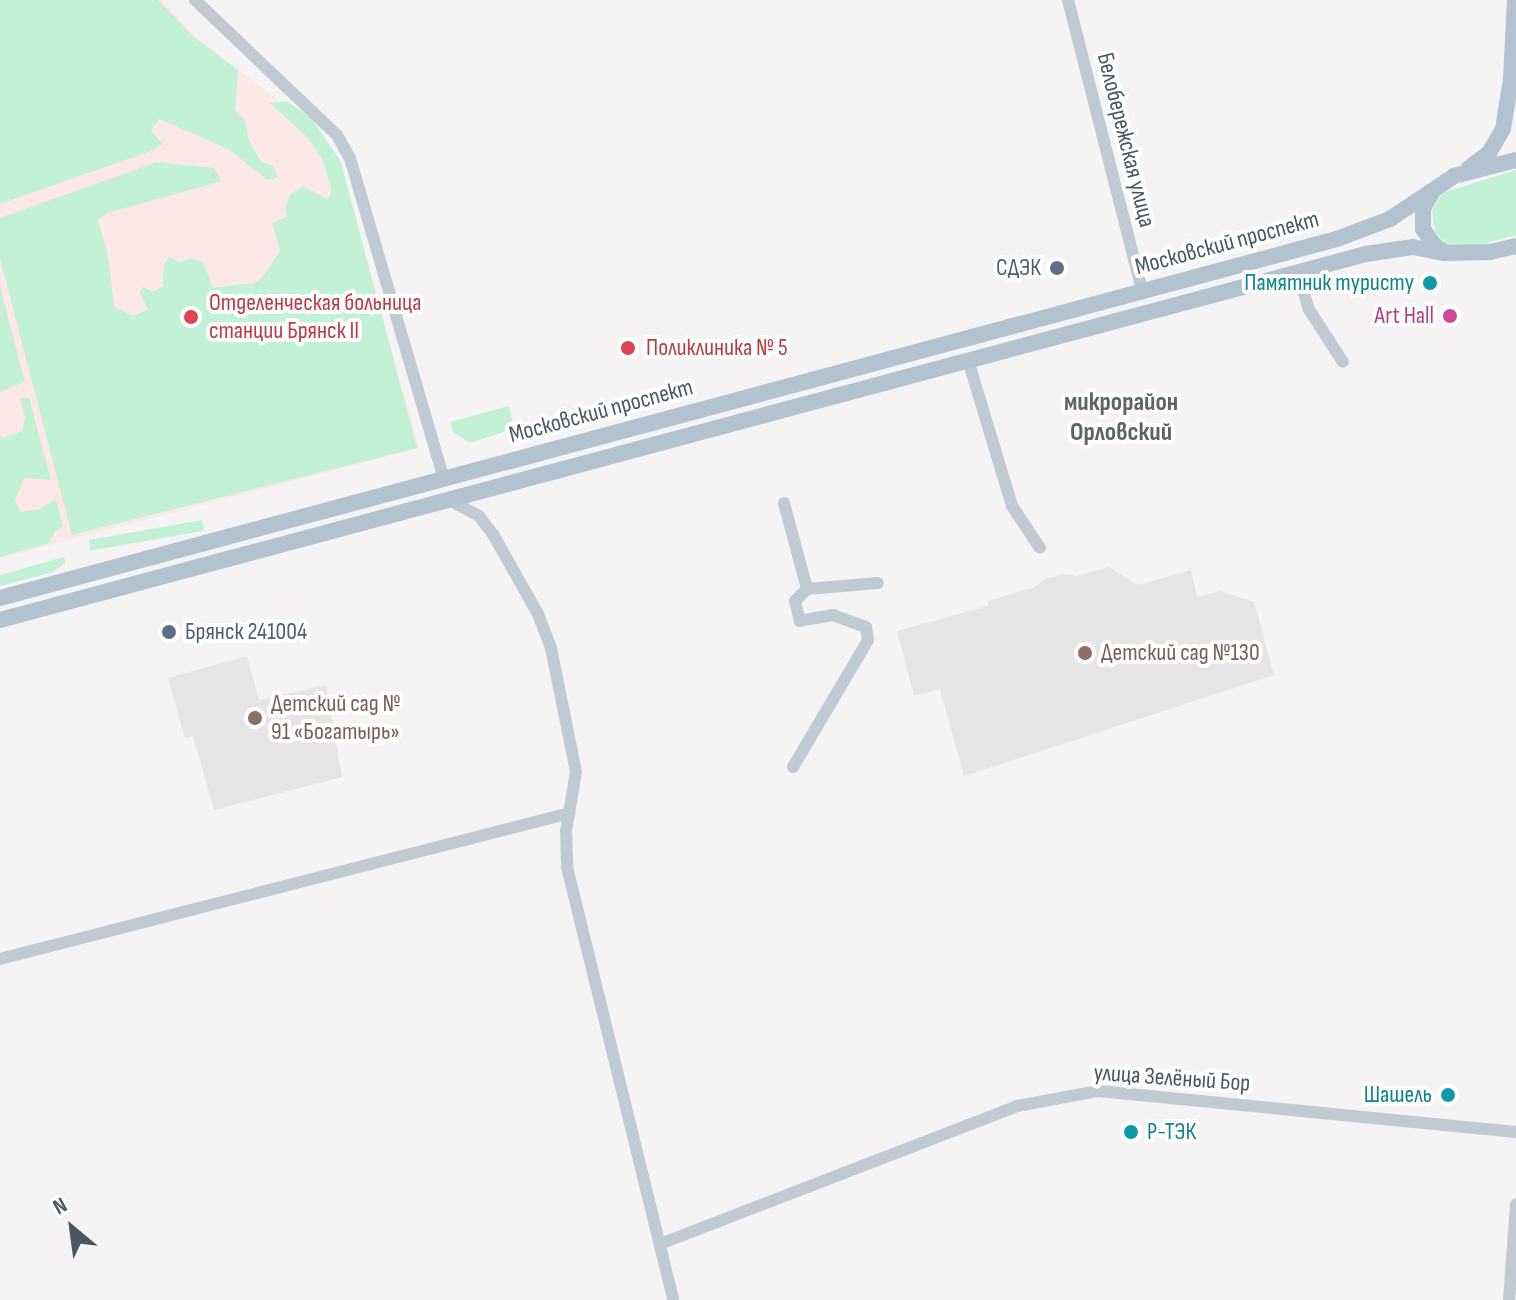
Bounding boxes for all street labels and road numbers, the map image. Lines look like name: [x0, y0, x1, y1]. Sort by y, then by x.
street label: Белобережская улица: [1090, 50, 1162, 230]
street label: Московский проспект: [1132, 205, 1322, 281]
street label: Московский проспект: [506, 373, 696, 449]
street label: улица Зелёный Бор: [1093, 1058, 1251, 1098]

